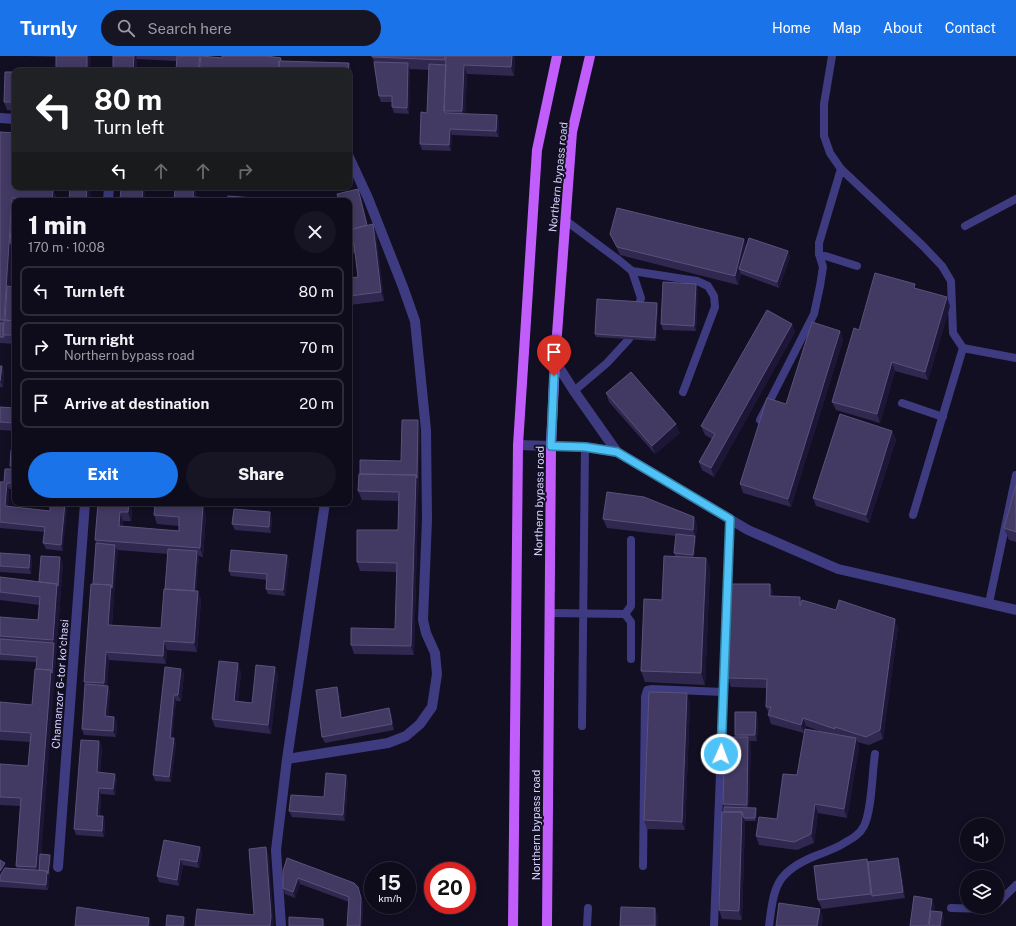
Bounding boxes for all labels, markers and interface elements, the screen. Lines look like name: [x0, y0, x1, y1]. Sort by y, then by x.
search box: [101, 10, 381, 46]
text: Turnly: [20, 17, 77, 39]
icon: search: [115, 17, 137, 39]
text: Search here: [147, 20, 232, 37]
text: Home: [772, 20, 811, 36]
text: Map: [833, 20, 861, 36]
text: About: [883, 20, 923, 36]
text: Contact: [945, 20, 996, 36]
text: 80 m: [94, 83, 162, 116]
icon: left: [28, 84, 80, 136]
text: Turn left: [94, 117, 164, 138]
street label: Northern bypass road: [546, 121, 570, 233]
icon: left: [108, 160, 130, 182]
icon: ahead: [150, 160, 172, 182]
icon: ahead: [192, 160, 214, 182]
icon: right: [234, 160, 256, 182]
text: 1 min: [28, 211, 87, 239]
button: close: [294, 211, 336, 253]
text: 170 m · 10:08: [28, 240, 105, 255]
icon: left: [30, 280, 52, 302]
text: Turn left: [64, 283, 125, 300]
text: 80 m: [299, 283, 334, 300]
text: Turn right: [64, 331, 134, 348]
pin: [537, 335, 571, 376]
icon: right: [30, 336, 52, 358]
text: 70 m: [299, 339, 334, 356]
icon: arrive: [543, 341, 565, 363]
text: Northern bypass road: [64, 348, 194, 363]
icon: arrive: [30, 392, 52, 414]
text: Arrive at destination: [64, 395, 209, 412]
text: 20 m: [299, 395, 334, 412]
street label: Northern bypass road: [532, 446, 546, 556]
button: Exit: [28, 452, 178, 498]
button: Share: [186, 452, 336, 498]
street label: Chamanzor 6-tor koʻchasi: [49, 619, 71, 749]
position arrow: [700, 733, 742, 775]
street label: Northern bypass road: [530, 770, 542, 880]
map controls: [960, 818, 1004, 914]
button: sound: [960, 818, 1004, 862]
speed limit sign: 20: [424, 862, 476, 914]
button: layers: [960, 870, 1004, 914]
text: 15: [379, 871, 401, 895]
text: km/h: [378, 892, 402, 904]

